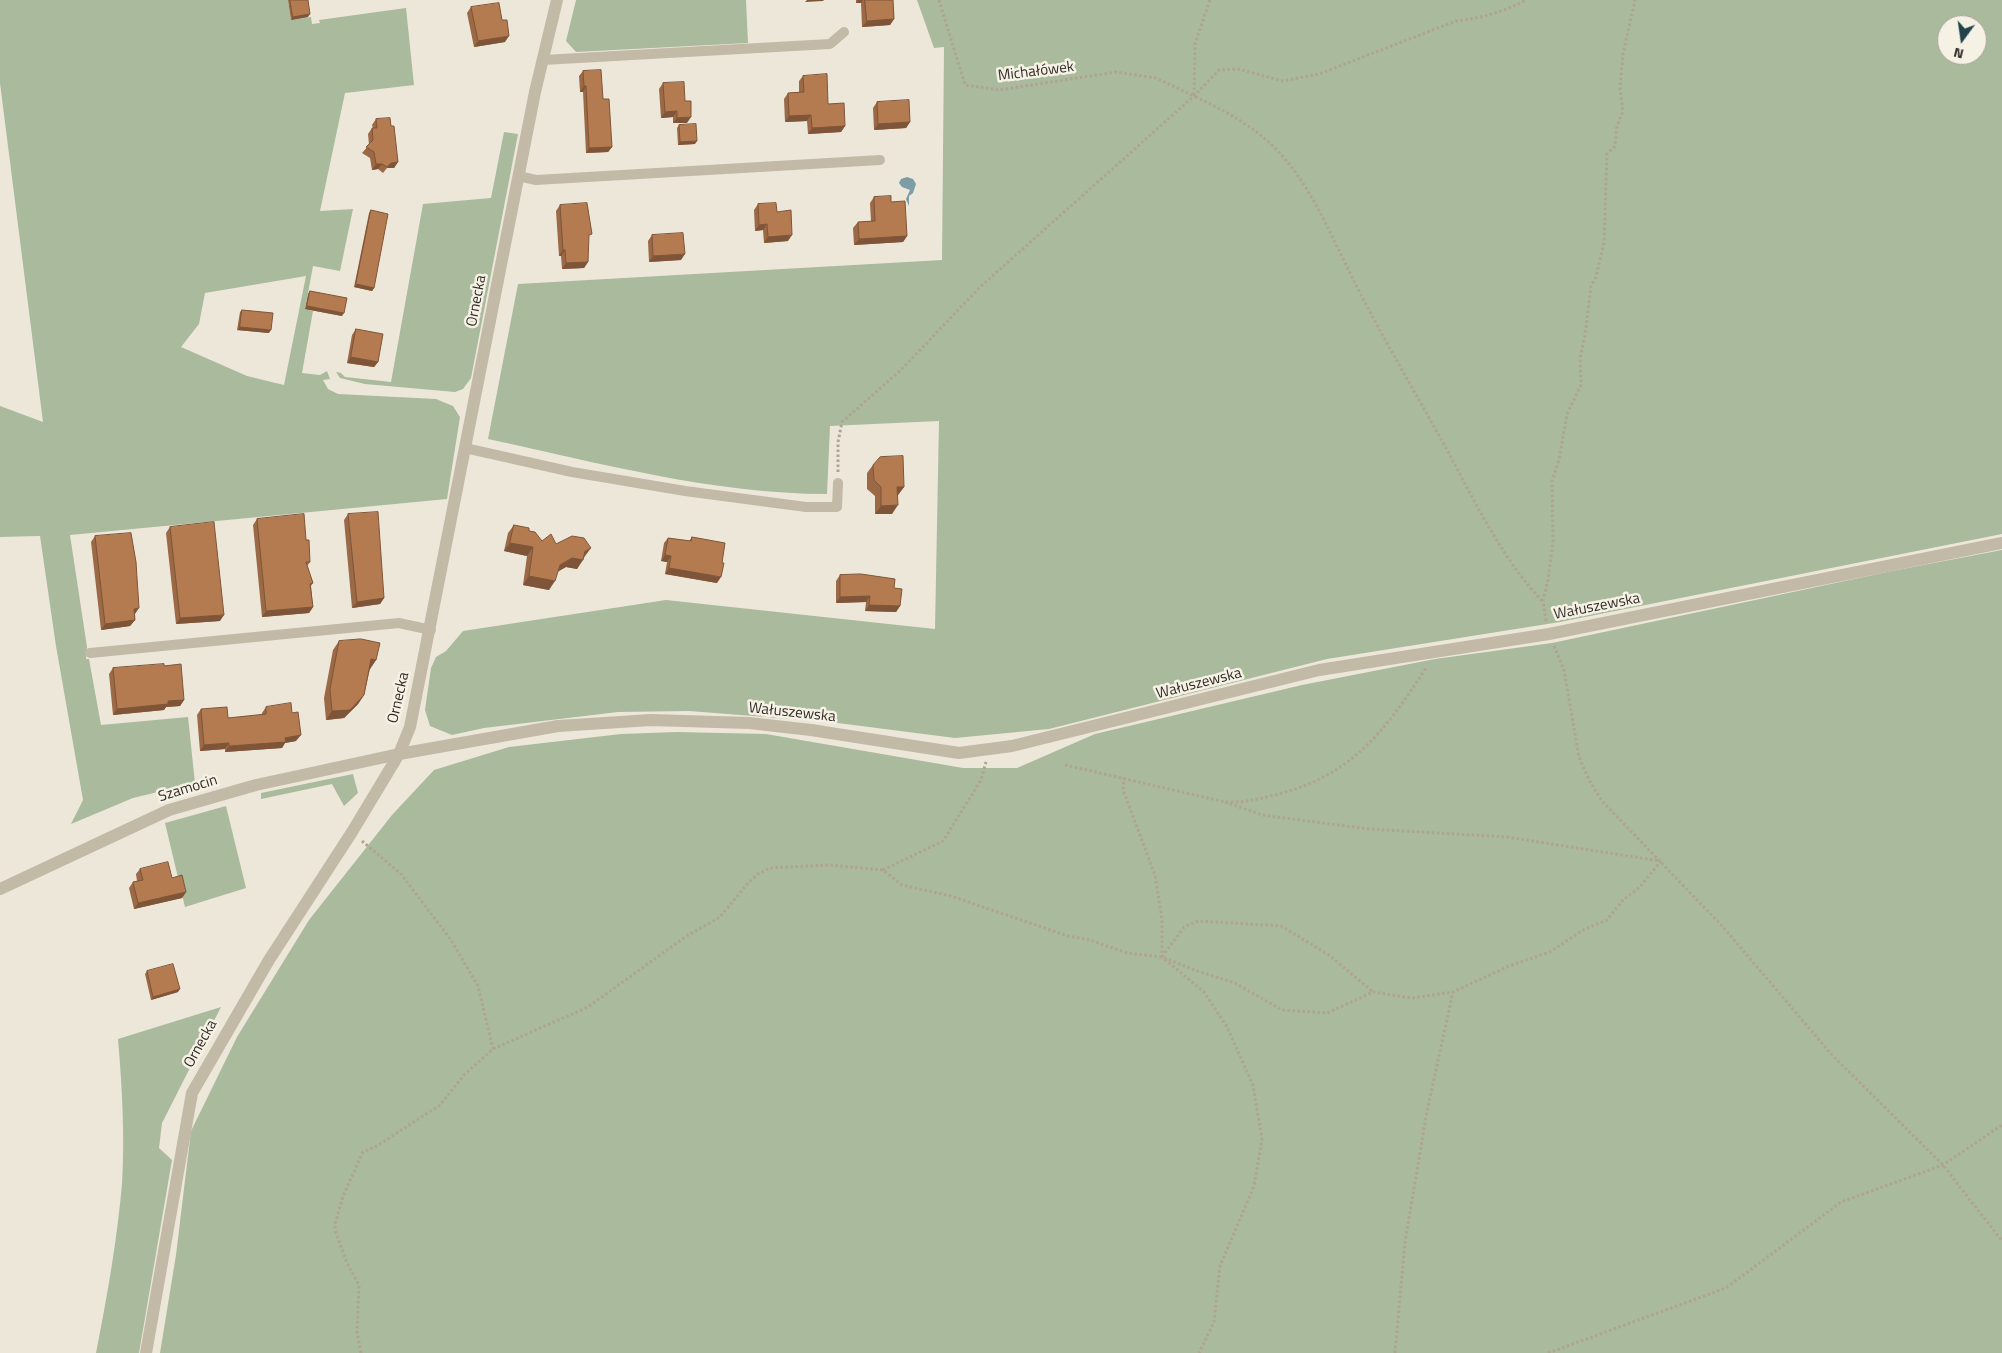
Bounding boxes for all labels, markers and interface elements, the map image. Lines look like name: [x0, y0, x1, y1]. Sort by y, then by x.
north arrow: [1937, 15, 1987, 65]
text: N: [1951, 43, 1966, 65]
street label: Michałówek: [997, 58, 1075, 86]
street label: Ornecka: [463, 274, 491, 328]
street label: Wałuszewska: [1552, 590, 1642, 624]
street label: Wałuszewska: [1154, 665, 1244, 703]
street label: Ornecka: [384, 671, 414, 725]
street label: Wałuszewska: [748, 699, 836, 727]
street label: Szamocin: [156, 772, 220, 806]
street label: Ornecka: [181, 1017, 221, 1071]

